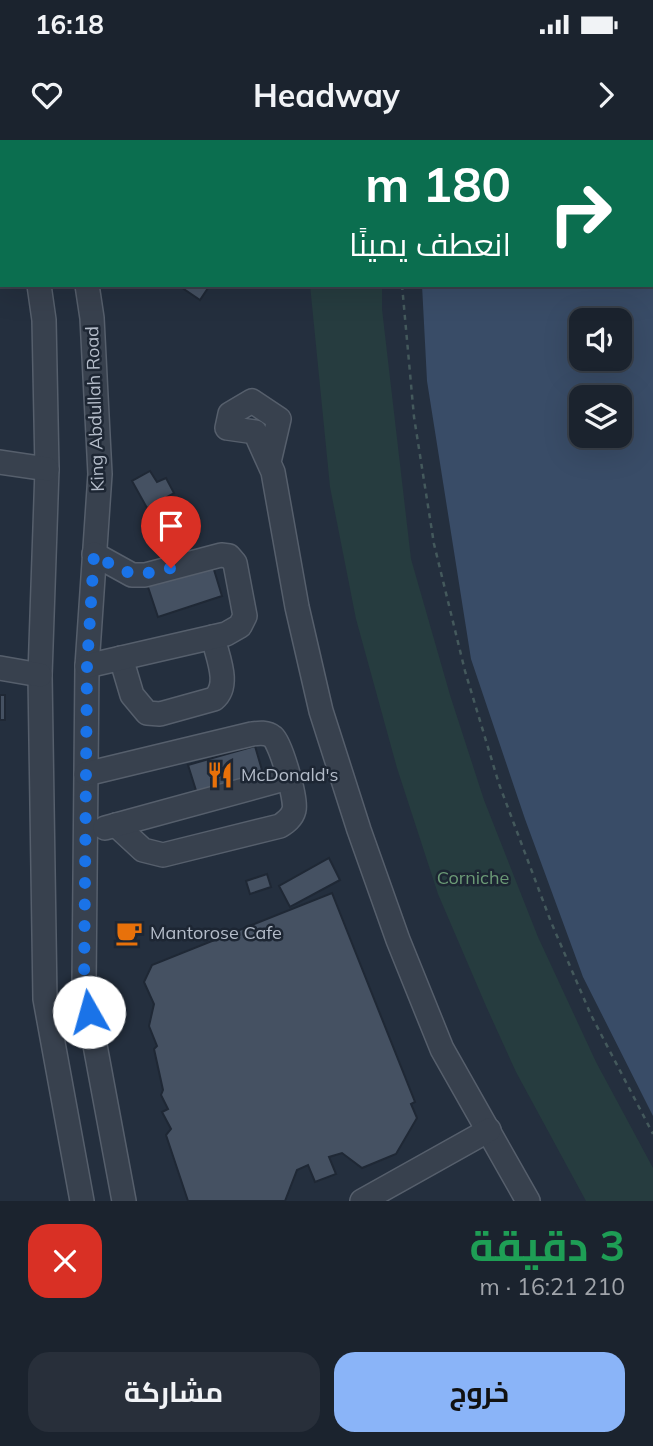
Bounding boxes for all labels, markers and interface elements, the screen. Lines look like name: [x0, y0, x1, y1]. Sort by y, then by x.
text: 16:18: [35, 8, 104, 41]
text: Headway: [253, 75, 400, 115]
icon: heart: [28, 76, 66, 114]
icon: forward: [587, 76, 625, 114]
text: 180 m: [365, 153, 511, 214]
icon: right: [535, 168, 626, 259]
text: انعطف يمينًا: [349, 224, 511, 264]
map controls: [569, 308, 632, 448]
button: sound: [569, 308, 632, 371]
street label: King Abdullah Road: [80, 326, 109, 492]
button: layers: [569, 385, 632, 448]
pin: [141, 496, 201, 568]
icon: arrive: [152, 507, 190, 545]
restaurant icon: McDonald's: [205, 760, 235, 790]
place label: McDonald's: [241, 763, 338, 786]
park label: Corniche: [437, 866, 509, 889]
cafe icon: Mantorose Cafe: [114, 918, 144, 948]
place label: Mantorose Cafe: [150, 921, 282, 944]
position arrow: [52, 975, 126, 1049]
text: 3 دقيقة: [470, 1219, 625, 1272]
button: close: [28, 1224, 102, 1298]
text: 210 m · 16:21: [480, 1272, 625, 1301]
button: مشاركة: [28, 1352, 320, 1432]
button: خروج: [334, 1352, 625, 1432]

